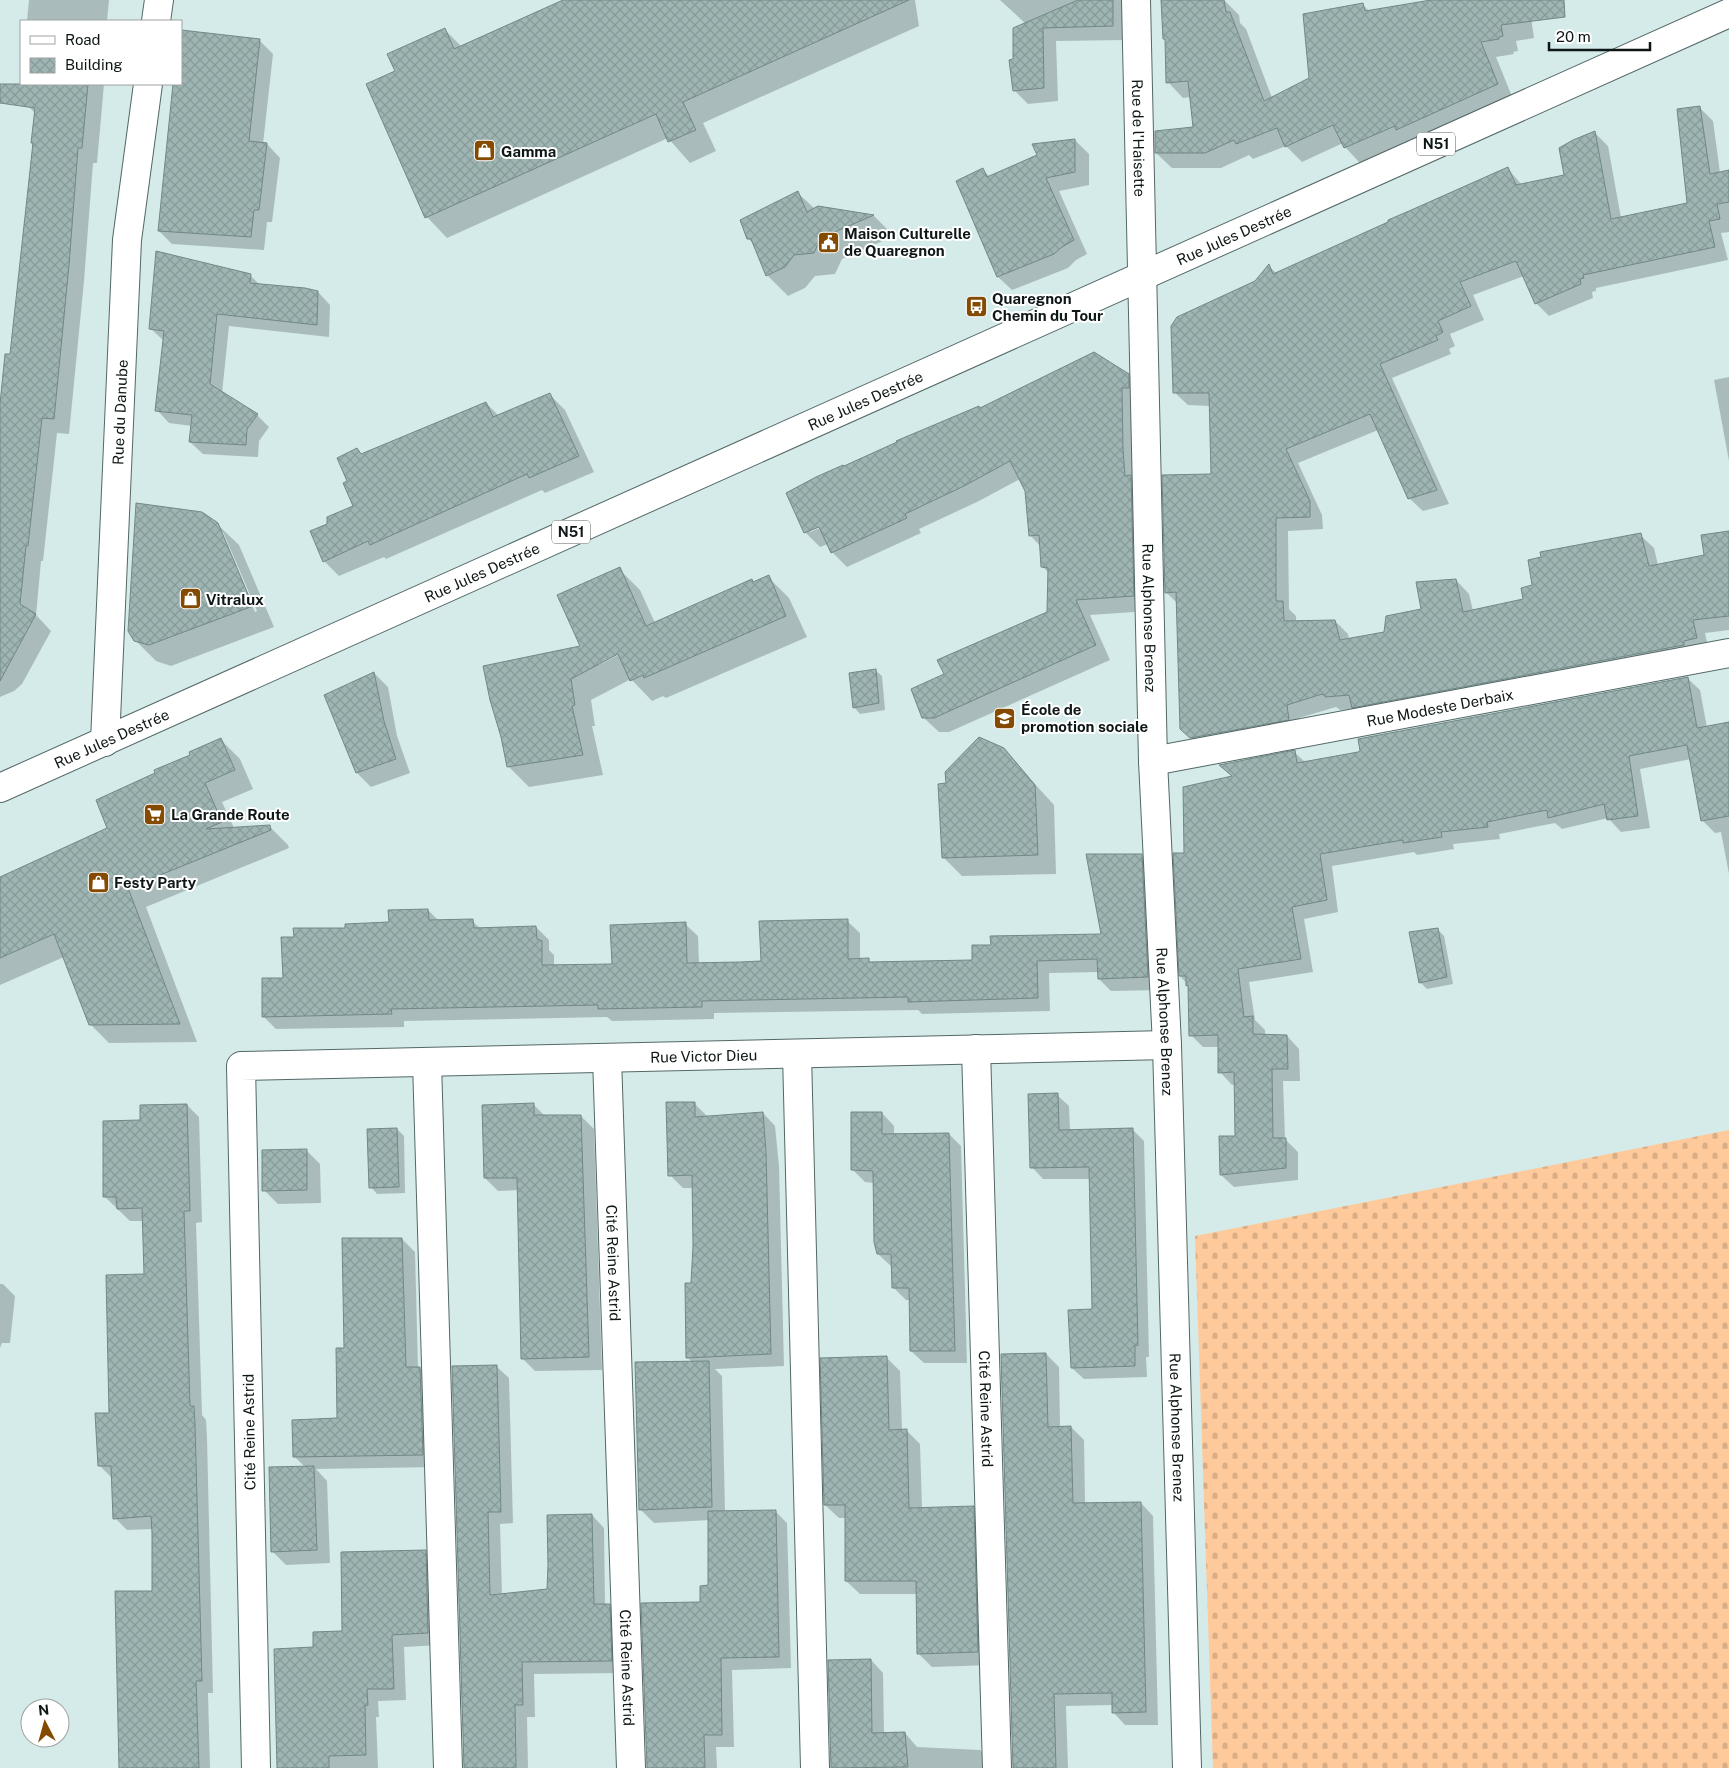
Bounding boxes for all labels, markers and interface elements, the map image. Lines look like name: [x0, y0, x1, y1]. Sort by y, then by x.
legend: [20, 20, 182, 85]
scale bar: [1549, 20, 1650, 52]
text: 20 m: [1556, 28, 1591, 45]
text: Road: [65, 31, 101, 48]
text: Building: [65, 56, 123, 73]
street label: Rue de l'Haisette: [1129, 79, 1149, 197]
road number: N51: [1417, 132, 1455, 156]
shop icon: Gamma: [473, 139, 497, 163]
place label: Gamma: [501, 143, 556, 160]
street label: Rue Jules Destrée: [1174, 202, 1294, 268]
place label: Maison Culturelle de Quaregnon: [844, 225, 971, 259]
public building icon: Maison Culturelle de Quaregnon: [816, 230, 840, 254]
place label: Quaregnon Chemin du Tour: [992, 290, 1103, 324]
bus stop icon: Quaregnon Chemin du Tour: [964, 295, 988, 319]
street label: Rue du Danube: [109, 359, 130, 465]
street label: Rue Jules Destrée: [805, 367, 925, 433]
road number: N51: [552, 520, 590, 544]
street label: Rue Jules Destrée: [422, 539, 542, 605]
street label: Rue Alphonse Brenez: [1140, 543, 1160, 692]
shop icon: Vitralux: [178, 587, 202, 611]
place label: Vitralux: [206, 591, 264, 608]
street label: Rue Modeste Derbaix: [1365, 685, 1515, 729]
place label: École de promotion sociale: [1021, 701, 1148, 735]
street label: Rue Jules Destrée: [51, 705, 171, 771]
school or university icon: École de promotion sociale: [993, 706, 1017, 730]
supermarket icon: La Grande Route: [143, 802, 167, 826]
place label: La Grande Route: [171, 806, 290, 823]
shop icon: Festy Party: [86, 870, 110, 894]
place label: Festy Party: [114, 874, 197, 891]
street label: Rue Alphonse Brenez: [1154, 947, 1177, 1096]
street label: Rue Victor Dieu: [650, 1046, 757, 1065]
street label: Cité Reine Astrid: [603, 1204, 624, 1322]
street label: Cité Reine Astrid: [976, 1350, 997, 1468]
street label: Rue Alphonse Brenez: [1167, 1353, 1188, 1502]
street label: Cité Reine Astrid: [239, 1373, 259, 1491]
street label: Cité Reine Astrid: [617, 1609, 638, 1726]
north arrow: [20, 1698, 70, 1748]
text: N: [37, 1702, 50, 1719]

